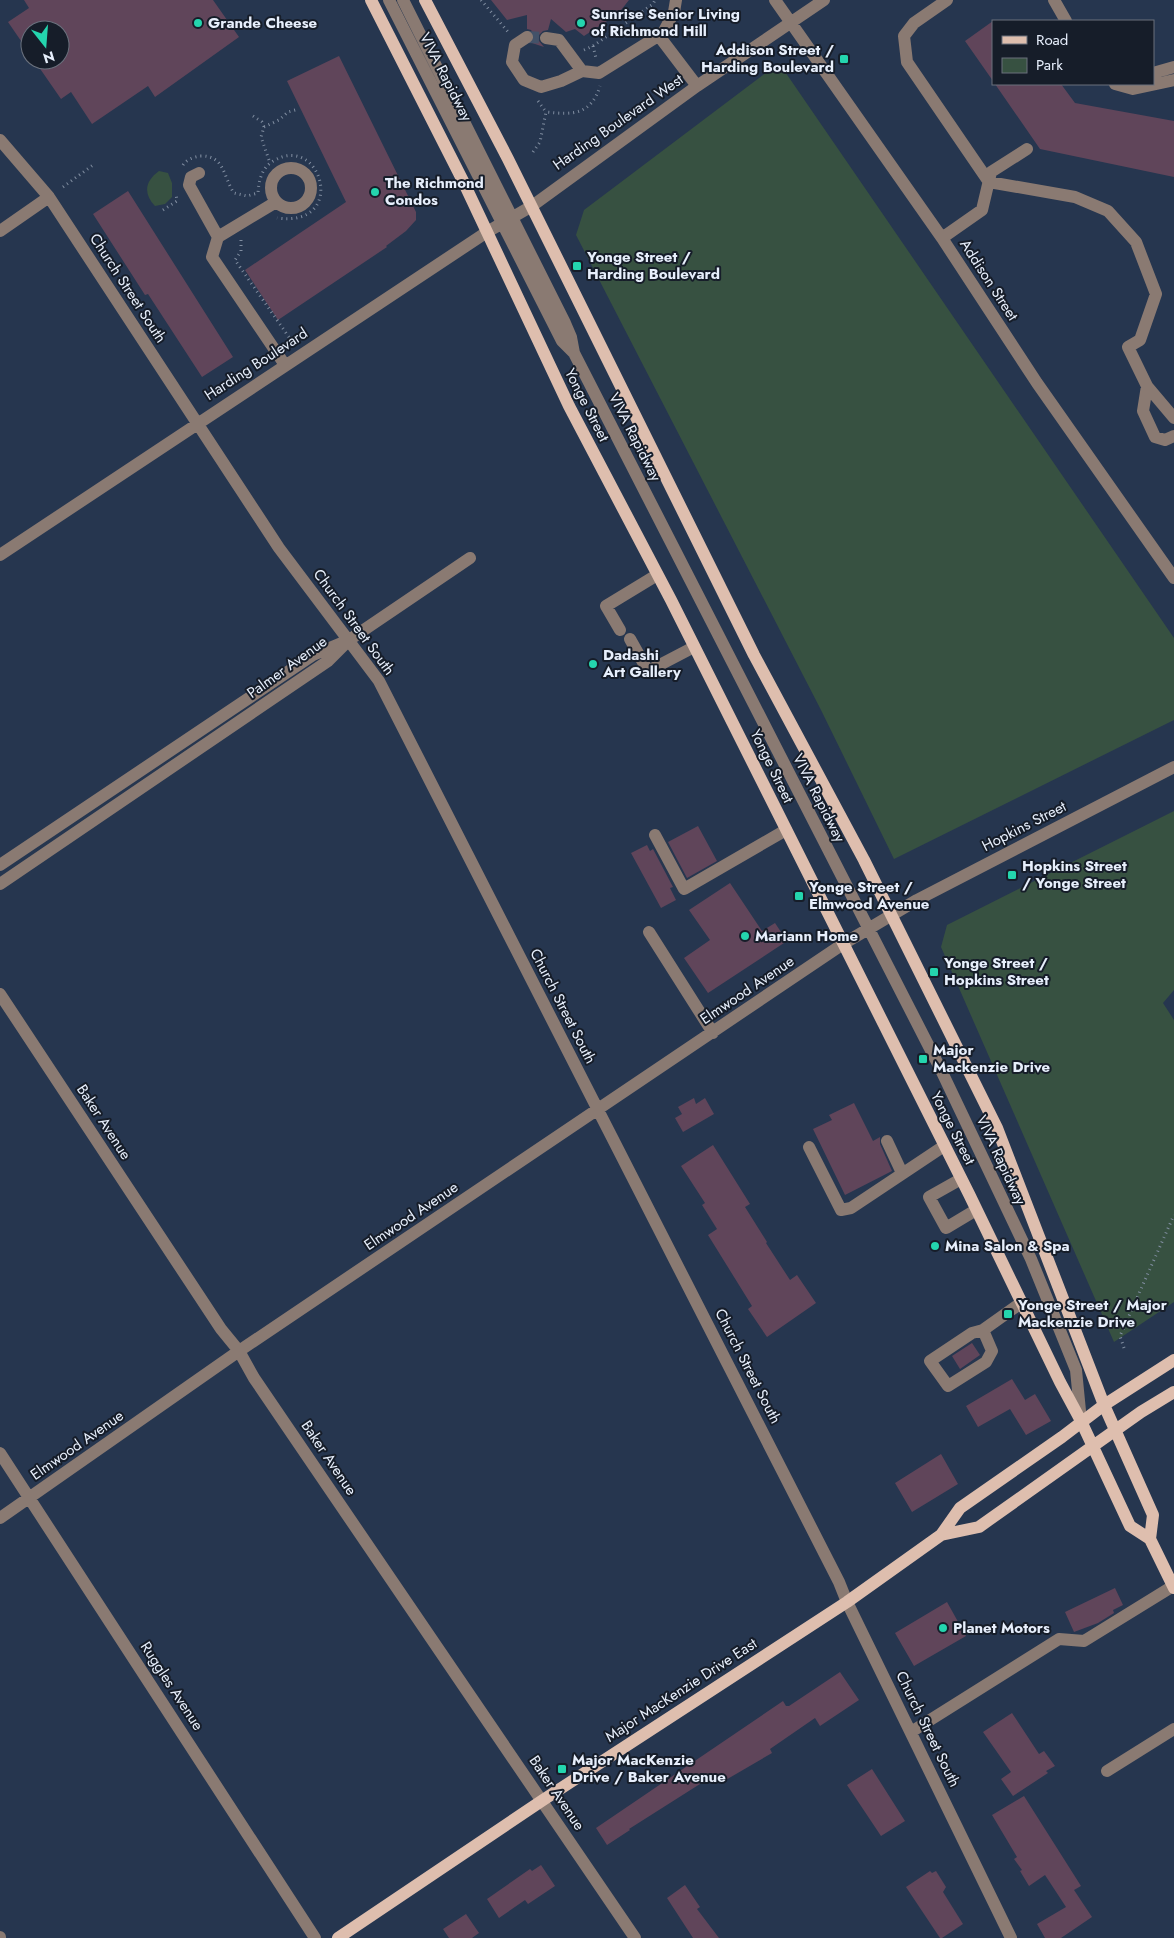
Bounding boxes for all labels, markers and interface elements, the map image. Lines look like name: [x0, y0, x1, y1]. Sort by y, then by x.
place label: Sunrise Senior Living of Richmond Hill: [591, 3, 740, 42]
place label: Grande Cheese: [208, 12, 318, 34]
marker: Grande Cheese: [192, 17, 204, 29]
marker: Sunrise Senior Living of Richmond Hill: [575, 17, 587, 29]
north arrow: [20, 20, 70, 70]
legend: [992, 20, 1154, 85]
street label: VIVA Rapidway: [414, 29, 478, 126]
text: Road: [1036, 29, 1068, 51]
place label: Addison Street / Harding Boulevard: [701, 39, 834, 78]
text: N: [41, 46, 57, 69]
marker: Addison Street / Harding Boulevard: [838, 53, 850, 65]
text: Park: [1036, 54, 1063, 76]
street label: Harding Boulevard West: [548, 68, 688, 175]
place label: The Richmond Condos: [385, 172, 484, 211]
marker: The Richmond Condos: [369, 186, 381, 198]
street label: Church Street South: [84, 229, 172, 347]
street label: Addison Street: [954, 235, 1024, 325]
place label: Yonge Street / Harding Boulevard: [586, 246, 720, 285]
marker: Yonge Street / Harding Boulevard: [571, 260, 583, 272]
street label: Harding Boulevard: [200, 322, 312, 406]
street label: Yonge Street: [559, 365, 615, 446]
street label: VIVA Rapidway: [603, 389, 667, 486]
street label: Church Street South: [308, 564, 400, 680]
street label: Palmer Avenue: [242, 630, 332, 704]
place label: Dadashi Art Gallery: [602, 644, 681, 683]
marker: Dadashi Art Gallery: [587, 658, 599, 670]
street label: Yonge Street: [745, 725, 799, 807]
street label: VIVA Rapidway: [787, 750, 851, 847]
street label: Hopkins Street: [978, 795, 1070, 857]
place label: Hopkins Street / Yonge Street: [1022, 855, 1127, 894]
marker: Hopkins Street / Yonge Street: [1006, 869, 1018, 881]
place label: Yonge Street / Elmwood Avenue: [808, 876, 930, 915]
marker: Yonge Street / Elmwood Avenue: [793, 890, 805, 902]
place label: Mariann Home: [755, 925, 859, 947]
marker: Mariann Home: [739, 930, 751, 942]
street label: Church Street South: [524, 945, 602, 1067]
street label: Elmwood Avenue: [695, 950, 799, 1030]
place label: Yonge Street / Hopkins Street: [943, 952, 1049, 991]
marker: Yonge Street / Hopkins Street: [928, 966, 940, 978]
place label: Major Mackenzie Drive: [933, 1039, 1051, 1078]
marker: Major Mackenzie Drive: [917, 1053, 929, 1065]
street label: Baker Avenue: [71, 1080, 137, 1164]
street label: Yonge Street: [925, 1088, 981, 1169]
street label: VIVA Rapidway: [971, 1111, 1032, 1209]
street label: Elmwood Avenue: [359, 1176, 463, 1256]
place label: Mina Salon & Spa: [945, 1235, 1070, 1257]
marker: Mina Salon & Spa: [929, 1240, 941, 1252]
place label: Yonge Street / Major Mackenzie Drive: [1017, 1294, 1168, 1333]
street label: Church Street South: [709, 1305, 787, 1427]
marker: Yonge Street / Major Mackenzie Drive: [1002, 1308, 1014, 1320]
street label: Elmwood Avenue: [26, 1404, 128, 1485]
street label: Baker Avenue: [296, 1416, 362, 1500]
place label: Planet Motors: [953, 1617, 1050, 1639]
marker: Planet Motors: [937, 1622, 949, 1634]
street label: Major MacKenzie Drive East: [601, 1632, 762, 1747]
street label: Ruggles Avenue: [135, 1637, 209, 1735]
street label: Church Street South: [890, 1667, 966, 1791]
place label: Major MacKenzie Drive / Baker Avenue: [572, 1749, 726, 1788]
street label: Baker Avenue: [524, 1751, 590, 1835]
marker: Major MacKenzie Drive / Baker Avenue: [556, 1763, 568, 1775]

